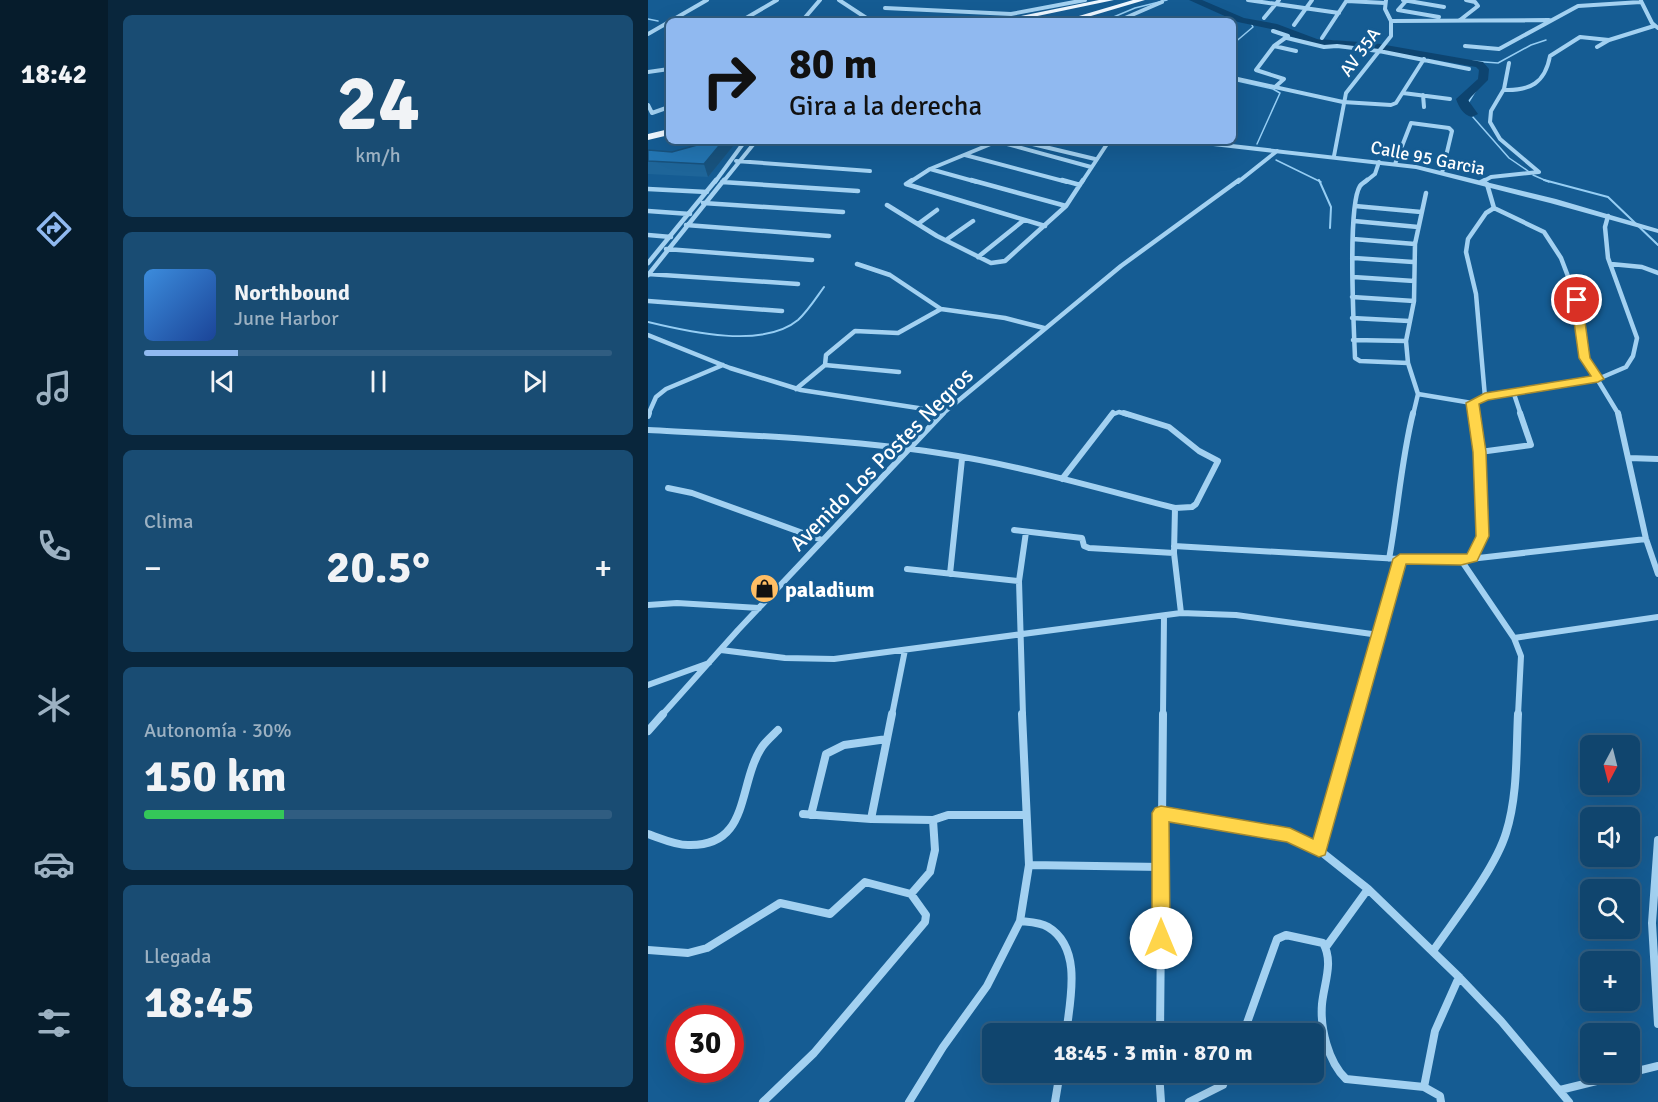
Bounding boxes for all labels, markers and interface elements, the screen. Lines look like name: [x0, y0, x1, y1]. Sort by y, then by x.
street label: AV 35A: [1335, 23, 1385, 81]
text: 80 m: [789, 39, 878, 90]
icon: right: [690, 42, 768, 120]
text: 24: [336, 56, 420, 152]
text: 18:42: [21, 58, 87, 91]
text: Gira a la derecha: [789, 90, 982, 123]
street label: Calle 95 Garcia: [1369, 136, 1487, 180]
text: km/h: [355, 143, 401, 168]
icon: directions: [33, 208, 75, 250]
pin: [1551, 274, 1602, 325]
text: Northbound: [234, 279, 350, 306]
icon: arrive: [1560, 283, 1593, 316]
text: June Harbor: [234, 306, 339, 331]
street label: Avenido Los Postes Negros: [784, 362, 979, 557]
icon: previous: [206, 365, 239, 398]
icon: pause: [362, 365, 395, 398]
icon: next: [518, 365, 551, 398]
icon: music: [33, 367, 75, 409]
text: Clima: [144, 509, 193, 534]
icon: phone: [33, 525, 75, 567]
text: 20.5°: [326, 540, 430, 595]
text: −: [144, 548, 162, 589]
text: +: [594, 548, 612, 589]
shop icon: paladium: [748, 573, 780, 605]
place label: paladium: [785, 576, 875, 603]
icon: climate: [33, 684, 75, 726]
text: Autonomía · 30%: [144, 718, 292, 743]
north arrow: [1580, 735, 1640, 795]
map controls: [1580, 735, 1640, 1083]
text: 150 km: [144, 749, 287, 804]
button: sound: [1580, 807, 1640, 867]
icon: car: [33, 843, 75, 885]
button: search: [1580, 879, 1640, 939]
position arrow: [1129, 906, 1193, 970]
text: Llegada: [144, 944, 211, 969]
button: +: [1580, 951, 1640, 1011]
text: 18:45: [144, 975, 254, 1030]
icon: filters: [33, 1002, 75, 1044]
speed limit sign: 30: [666, 1005, 744, 1083]
button: −: [1580, 1023, 1640, 1083]
text: 18:45 · 3 min · 870 m: [1053, 1039, 1253, 1066]

